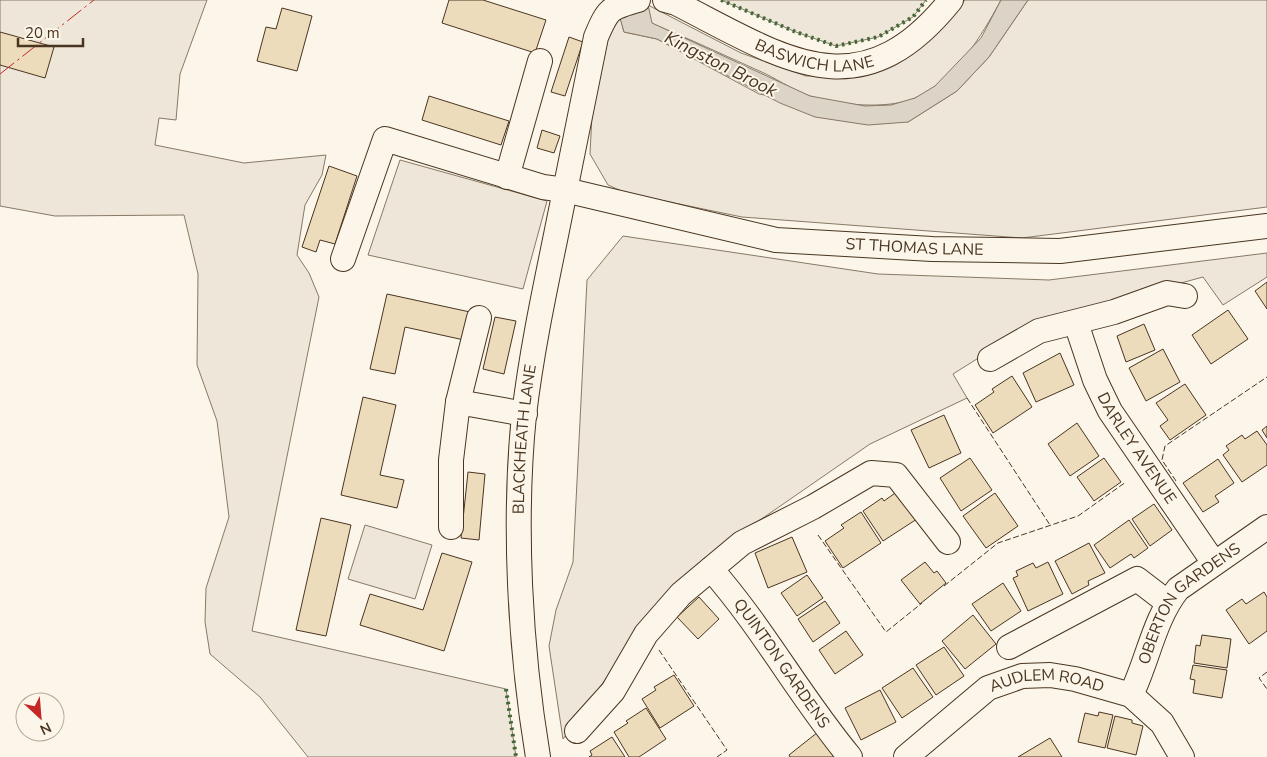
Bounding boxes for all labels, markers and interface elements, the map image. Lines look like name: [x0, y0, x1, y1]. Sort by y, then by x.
scale bar: [18, 15, 82, 47]
text: 20 m: [25, 23, 60, 43]
water label: Kingston Brook: [661, 25, 782, 103]
street label: BASWICH LANE: [751, 34, 877, 78]
street label: ST THOMAS LANE: [845, 233, 984, 261]
street label: BLACKHEATH LANE: [508, 363, 542, 514]
street label: DARLEY AVENUE: [1092, 389, 1181, 508]
street label: OBERTON GARDENS: [1133, 538, 1245, 668]
street label: QUINTON GARDENS: [728, 594, 835, 733]
street label: AUDLEM ROAD: [986, 664, 1107, 698]
north arrow: [15, 692, 65, 742]
text: N: [37, 717, 54, 739]

